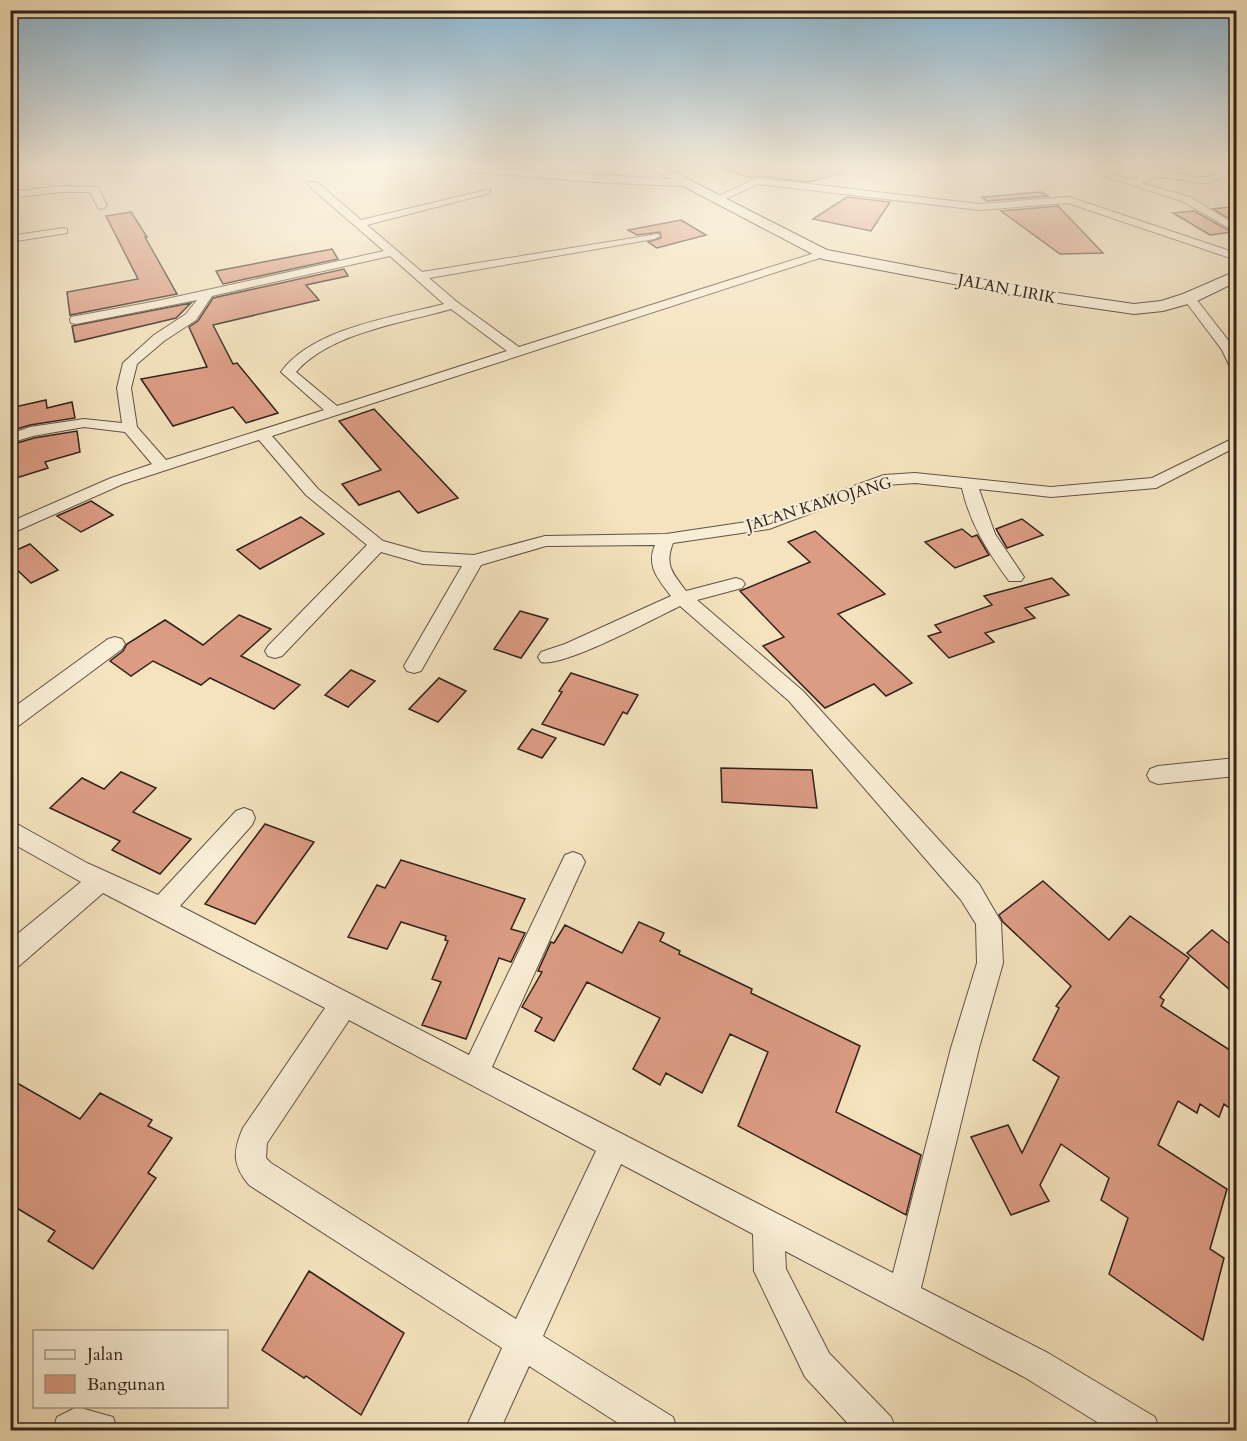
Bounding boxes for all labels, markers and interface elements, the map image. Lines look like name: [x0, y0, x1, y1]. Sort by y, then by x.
street label: JALAN LIRIK: [954, 268, 1058, 309]
street label: JALAN KAMOJANG: [742, 471, 895, 537]
legend: [33, 1330, 228, 1408]
text: Jalan: [84, 1342, 124, 1367]
text: Bangunan: [87, 1372, 166, 1397]

